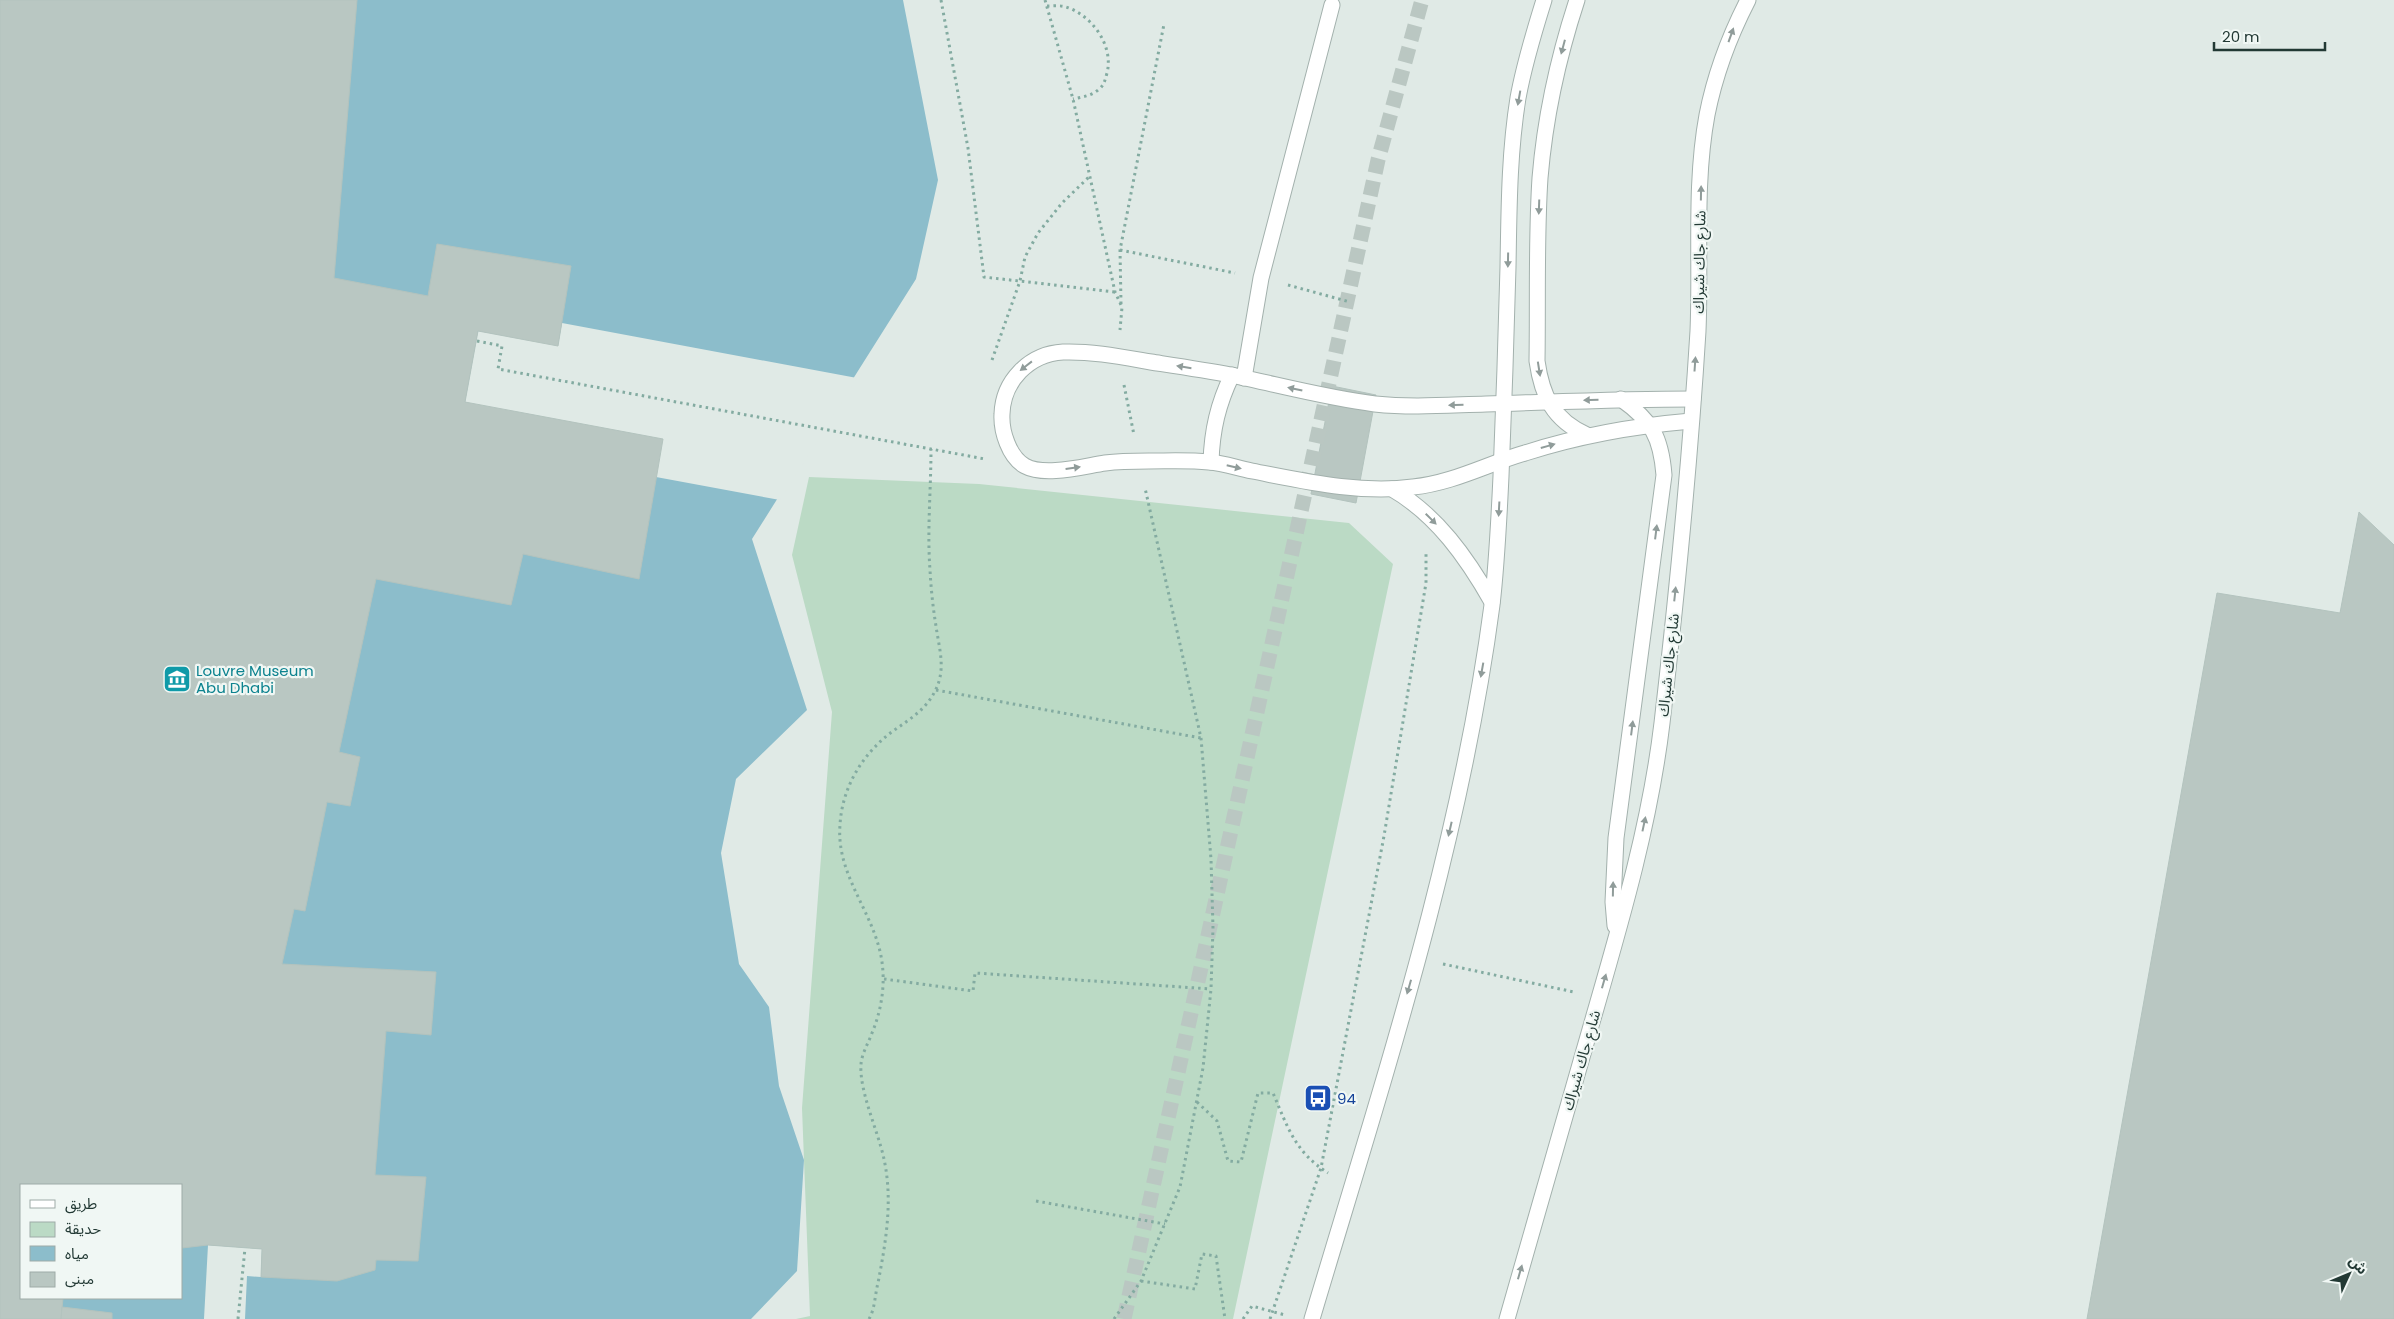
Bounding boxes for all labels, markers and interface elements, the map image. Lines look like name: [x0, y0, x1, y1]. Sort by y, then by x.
scale bar: [2214, 20, 2325, 52]
text: 20 m: [2222, 26, 2260, 47]
one-way arrow: [1728, 27, 1735, 42]
one-way arrow: [1559, 39, 1567, 54]
one-way arrow: [1514, 90, 1522, 106]
one-way arrow: [1697, 185, 1705, 201]
one-way arrow: [1535, 199, 1543, 215]
street label: شارع جاك شيراك: [1688, 210, 1712, 314]
one-way arrow: [1504, 252, 1512, 268]
one-way arrow: [1691, 356, 1699, 372]
one-way arrow: [1020, 361, 1033, 372]
one-way arrow: [1535, 362, 1543, 378]
one-way arrow: [1175, 363, 1191, 371]
one-way arrow: [1287, 385, 1302, 393]
one-way arrow: [1583, 397, 1599, 405]
one-way arrow: [1448, 401, 1464, 409]
one-way arrow: [1541, 441, 1556, 449]
one-way arrow: [1226, 463, 1242, 471]
one-way arrow: [1065, 464, 1081, 472]
one-way arrow: [1495, 501, 1503, 517]
one-way arrow: [1425, 513, 1437, 525]
one-way arrow: [1652, 524, 1660, 540]
one-way arrow: [1671, 585, 1679, 601]
street label: شارع جاك شيراك: [1652, 612, 1686, 718]
place label: Louvre Museum Abu Dhabi: [196, 660, 314, 698]
one-way arrow: [1477, 662, 1485, 678]
museum icon: Louvre Museum Abu Dhabi: [162, 664, 192, 694]
one-way arrow: [1628, 720, 1636, 736]
one-way arrow: [1640, 816, 1648, 832]
one-way arrow: [1445, 822, 1453, 838]
one-way arrow: [1610, 881, 1618, 897]
one-way arrow: [1600, 974, 1608, 989]
one-way arrow: [1405, 979, 1413, 994]
street label: شارع جاك شيراك: [1557, 1007, 1607, 1113]
bus stop icon: 94: [1303, 1083, 1333, 1113]
place label: 94: [1337, 1088, 1356, 1109]
legend: [20, 1184, 182, 1299]
text: طريق: [65, 1193, 97, 1214]
text: حديقة: [65, 1218, 101, 1239]
text: مياه: [65, 1243, 89, 1264]
north arrow: [2324, 1249, 2374, 1299]
text: ش: [2344, 1251, 2372, 1279]
one-way arrow: [1517, 1265, 1525, 1280]
text: مبنى: [65, 1268, 94, 1289]

